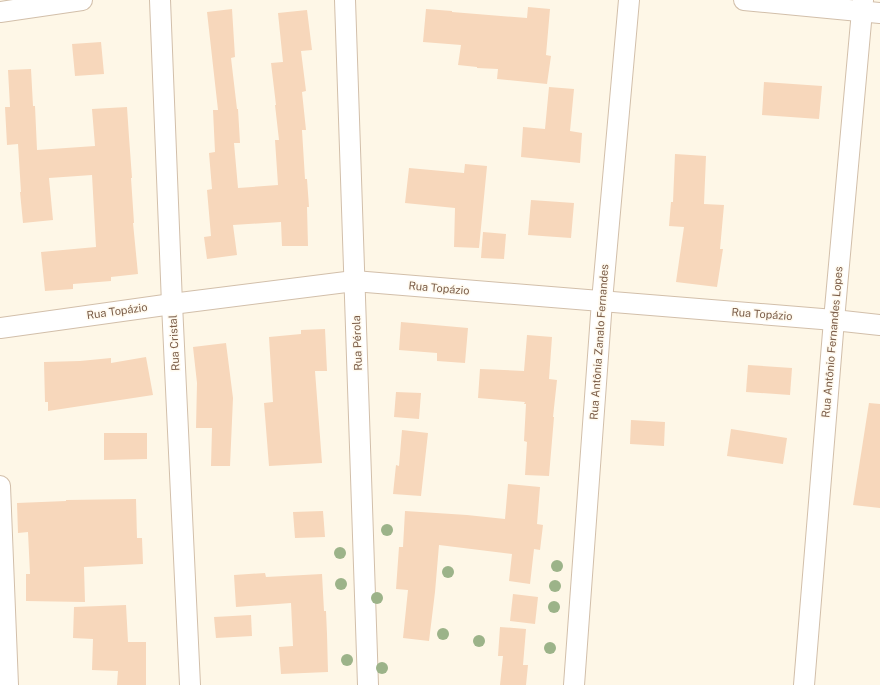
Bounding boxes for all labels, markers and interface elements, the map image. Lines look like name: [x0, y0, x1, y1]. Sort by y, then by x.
street label: Rua Antônia Zanalo Fernandes: [588, 263, 610, 420]
street label: Rua Antônio Fernandes Lopes: [819, 265, 845, 418]
street label: Rua Topázio: [408, 279, 470, 297]
street label: Rua Topázio: [86, 301, 148, 321]
street label: Rua Topázio: [731, 306, 793, 322]
street label: Rua Cristal: [167, 315, 181, 371]
street label: Rua Pérola: [350, 315, 364, 371]

